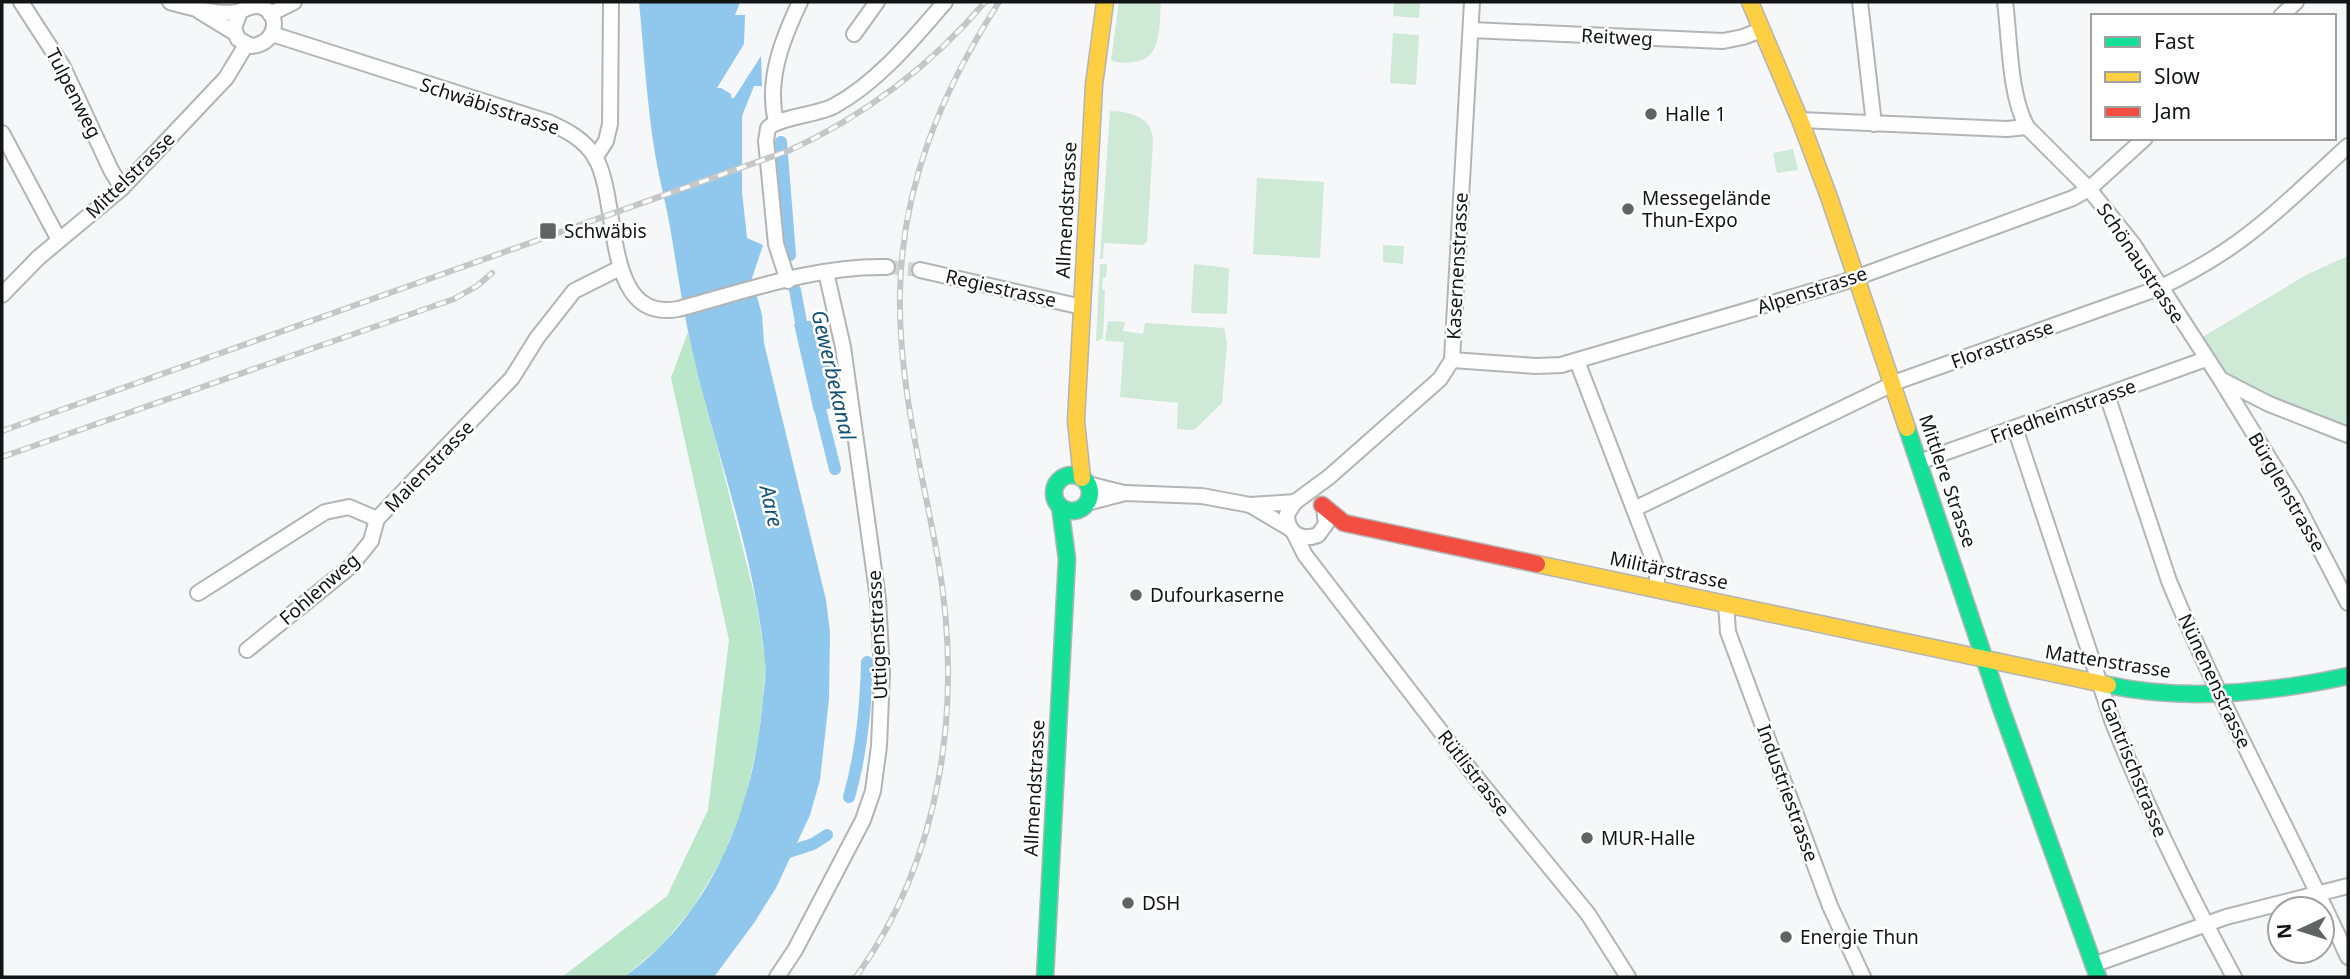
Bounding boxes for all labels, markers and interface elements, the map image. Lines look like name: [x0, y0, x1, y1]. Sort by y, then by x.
legend: [2091, 14, 2336, 140]
street label: Reitweg: [1581, 22, 1653, 52]
text: Fast: [2154, 27, 2195, 55]
street label: Tulpenweg: [40, 44, 108, 142]
text: Slow: [2154, 62, 2200, 90]
street label: Schwäbisstrasse: [417, 71, 563, 141]
text: Jam: [2152, 97, 2191, 125]
place label: Halle 1: [1665, 101, 1726, 127]
marker: Halle 1: [1643, 106, 1659, 122]
street label: Mittelstrasse: [80, 126, 180, 224]
street label: Allmendstrasse: [1049, 141, 1083, 279]
place label: Messegelände Thun-Expo: [1642, 185, 1771, 233]
street label: Kasernenstrasse: [1440, 192, 1474, 340]
street label: Schönaustrasse: [2091, 198, 2191, 328]
marker: Messegelände Thun-Expo: [1620, 201, 1636, 217]
place label: Schwäbis: [564, 218, 647, 244]
marker: Schwäbis: [538, 221, 558, 241]
street label: Alpenstrasse: [1754, 260, 1870, 320]
street label: Regiestrasse: [943, 263, 1059, 313]
water label: Gewerbekanal: [805, 307, 863, 443]
street label: Florastrasse: [1947, 313, 2057, 375]
street label: Friedheimstrasse: [1987, 373, 2139, 449]
street label: Mittlere Strasse: [1913, 411, 1983, 551]
street label: Maienstrasse: [379, 414, 479, 518]
street label: Bürglenstrasse: [2242, 428, 2332, 556]
water label: Aare: [753, 480, 790, 530]
street label: Militärstrasse: [1607, 545, 1731, 595]
street label: Fohlenweg: [274, 547, 364, 631]
street label: Uttigenstrasse: [861, 570, 893, 700]
place label: Dufourkaserne: [1150, 582, 1284, 608]
marker: Dufourkaserne: [1128, 587, 1144, 603]
street label: Nünenenstrasse: [2172, 609, 2258, 753]
street label: Mattenstrasse: [2043, 638, 2173, 684]
street label: Gantrischstrasse: [2094, 693, 2174, 841]
street label: Allmendstrasse: [1017, 719, 1051, 857]
street label: Industriestrasse: [1751, 721, 1825, 865]
street label: Rütlistrasse: [1432, 724, 1516, 822]
place label: MUR-Halle: [1601, 825, 1695, 851]
marker: MUR-Halle: [1579, 830, 1595, 846]
place label: DSH: [1142, 890, 1180, 916]
marker: DSH: [1120, 895, 1136, 911]
north arrow: [2266, 895, 2336, 965]
text: N: [2271, 923, 2298, 940]
place label: Energie Thun: [1800, 924, 1919, 950]
marker: Energie Thun: [1778, 929, 1794, 945]

